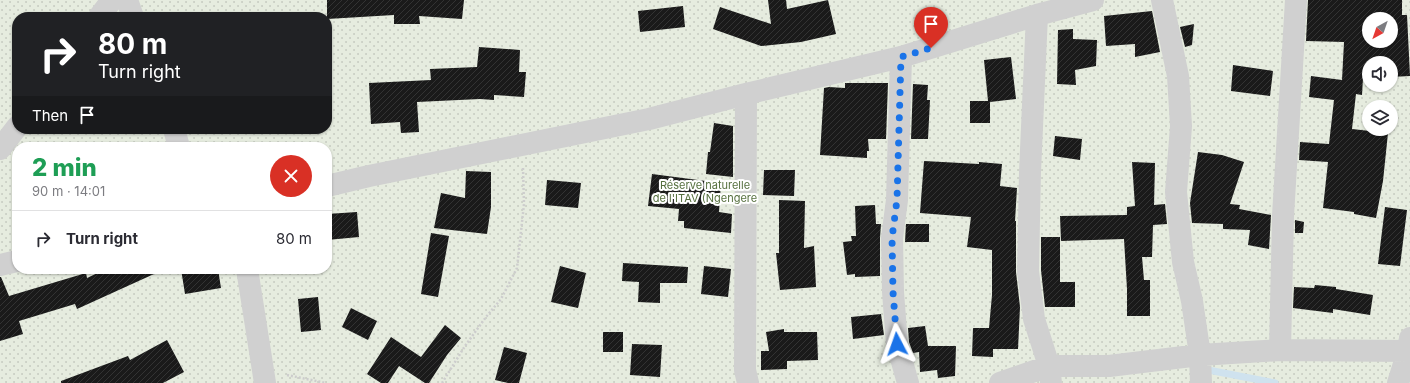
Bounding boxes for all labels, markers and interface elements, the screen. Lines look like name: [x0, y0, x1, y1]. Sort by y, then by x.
pin: [914, 7.0, 948, 48]
north arrow: [1362, 12, 1398, 48]
map controls: [1362, 12, 1398, 136]
icon: arrive: [920, 13, 942, 35]
text: 80 m: [98, 27, 167, 61]
icon: right: [32, 28, 84, 80]
button: sound: [1362, 56, 1398, 92]
text: Turn right: [98, 61, 181, 82]
button: layers: [1362, 100, 1398, 136]
icon: arrive: [76, 104, 98, 126]
text: Then: [32, 106, 68, 125]
text: 2 min: [32, 153, 97, 182]
button: close: [270, 155, 312, 197]
park label: Réserve naturelle de l'ITAV (Ngengere: [653, 178, 757, 205]
text: 90 m · 14:01: [32, 183, 105, 199]
icon: right: [32, 228, 54, 250]
text: Turn right: [66, 229, 138, 248]
text: 80 m: [276, 229, 312, 248]
position arrow: [876, 323, 918, 365]

